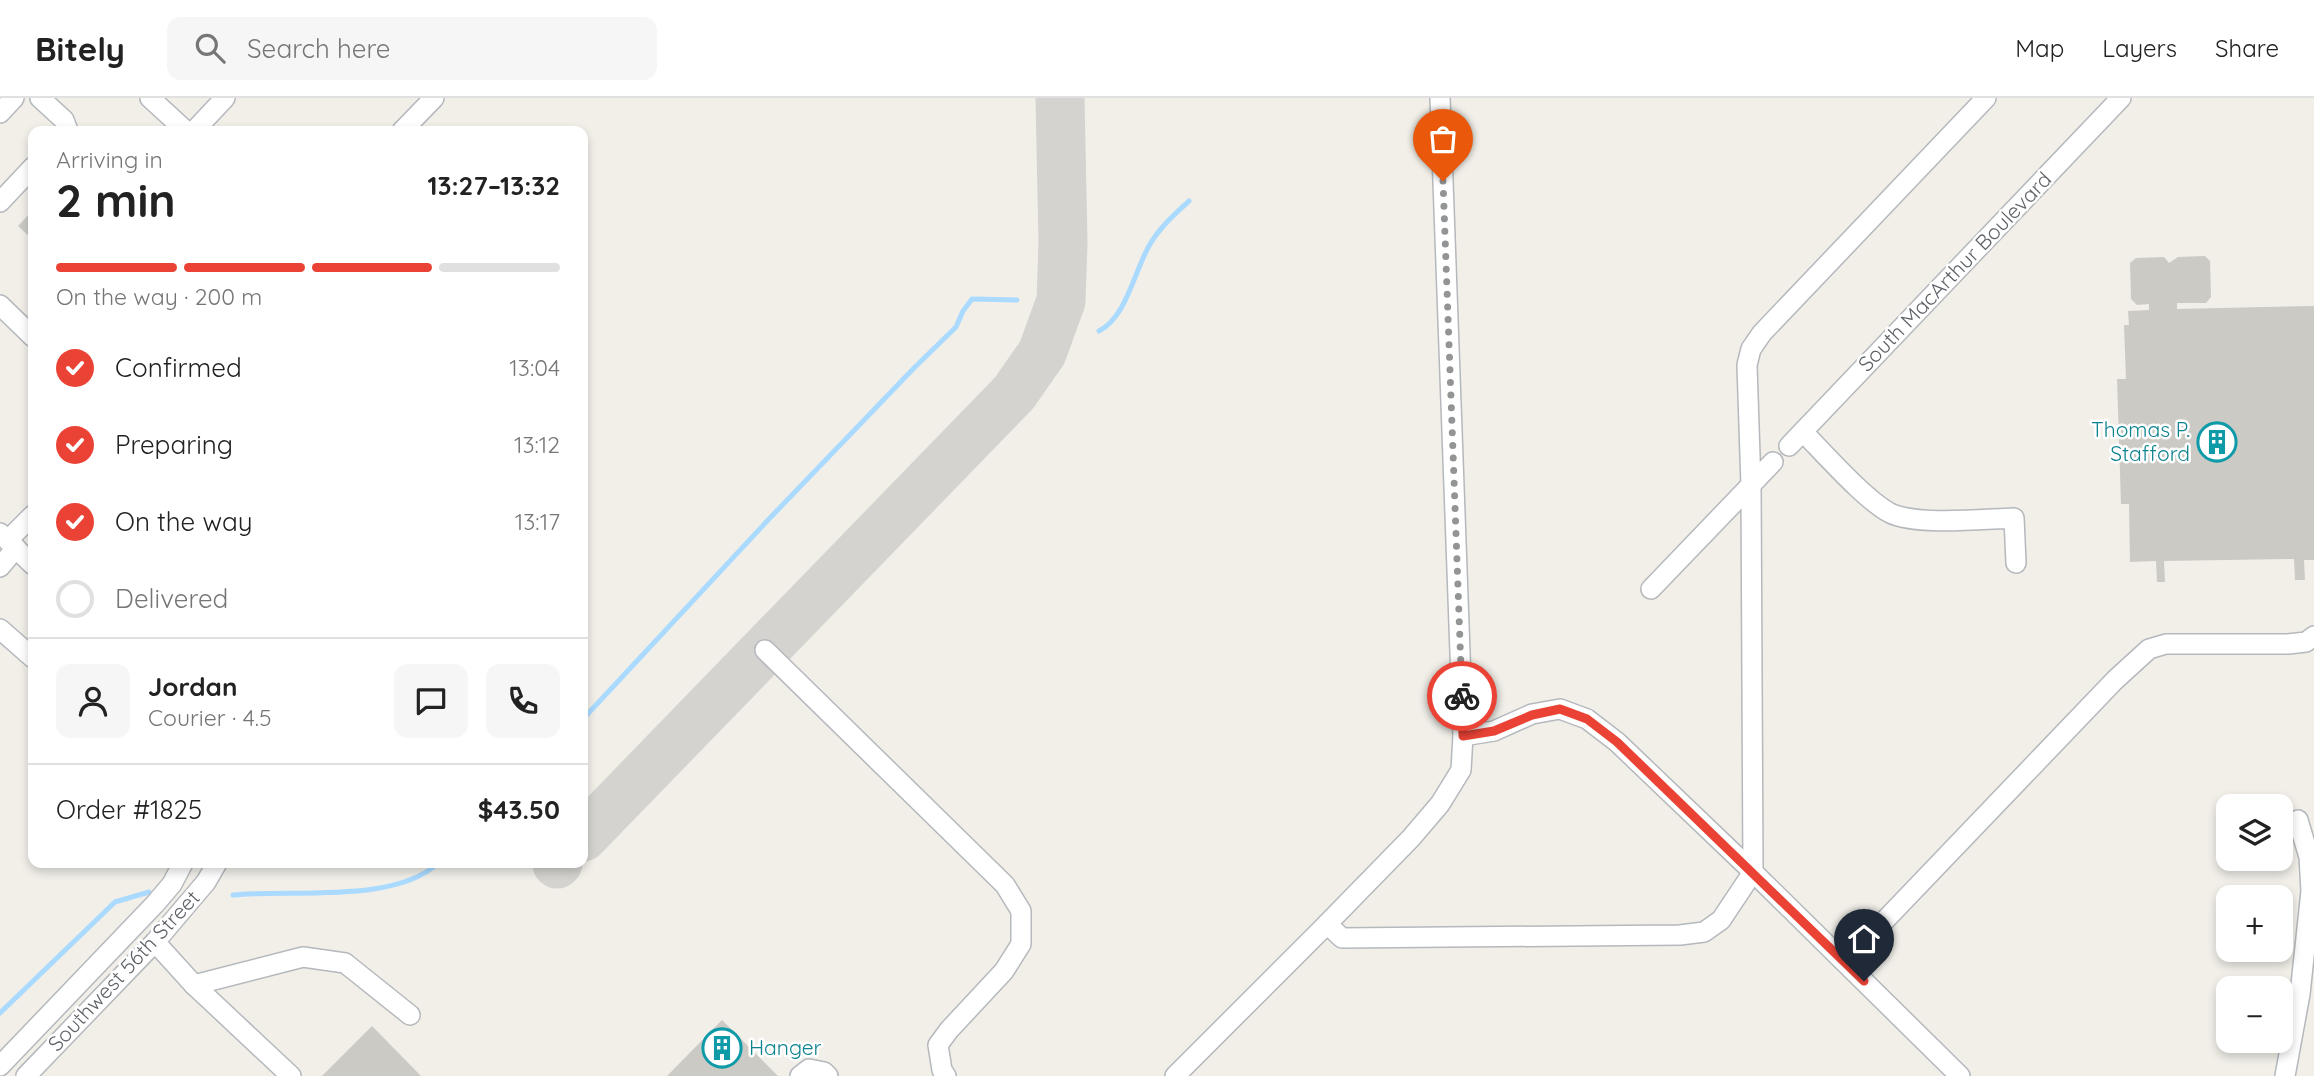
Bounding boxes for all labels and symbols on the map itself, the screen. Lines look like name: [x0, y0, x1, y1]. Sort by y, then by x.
pin: [1413, 109, 1473, 181]
street label: South MacArthur Boulevard: [1852, 166, 2057, 377]
place label: Thomas P. Stafford: [2091, 416, 2190, 466]
building icon: Thomas P. Stafford: [2196, 421, 2238, 463]
courier: [1427, 661, 1497, 731]
street label: Southwest 56th Street: [42, 884, 205, 1056]
pin: [1834, 909, 1894, 981]
building icon: Hanger: [701, 1027, 743, 1069]
place label: Hanger: [749, 1034, 822, 1060]

